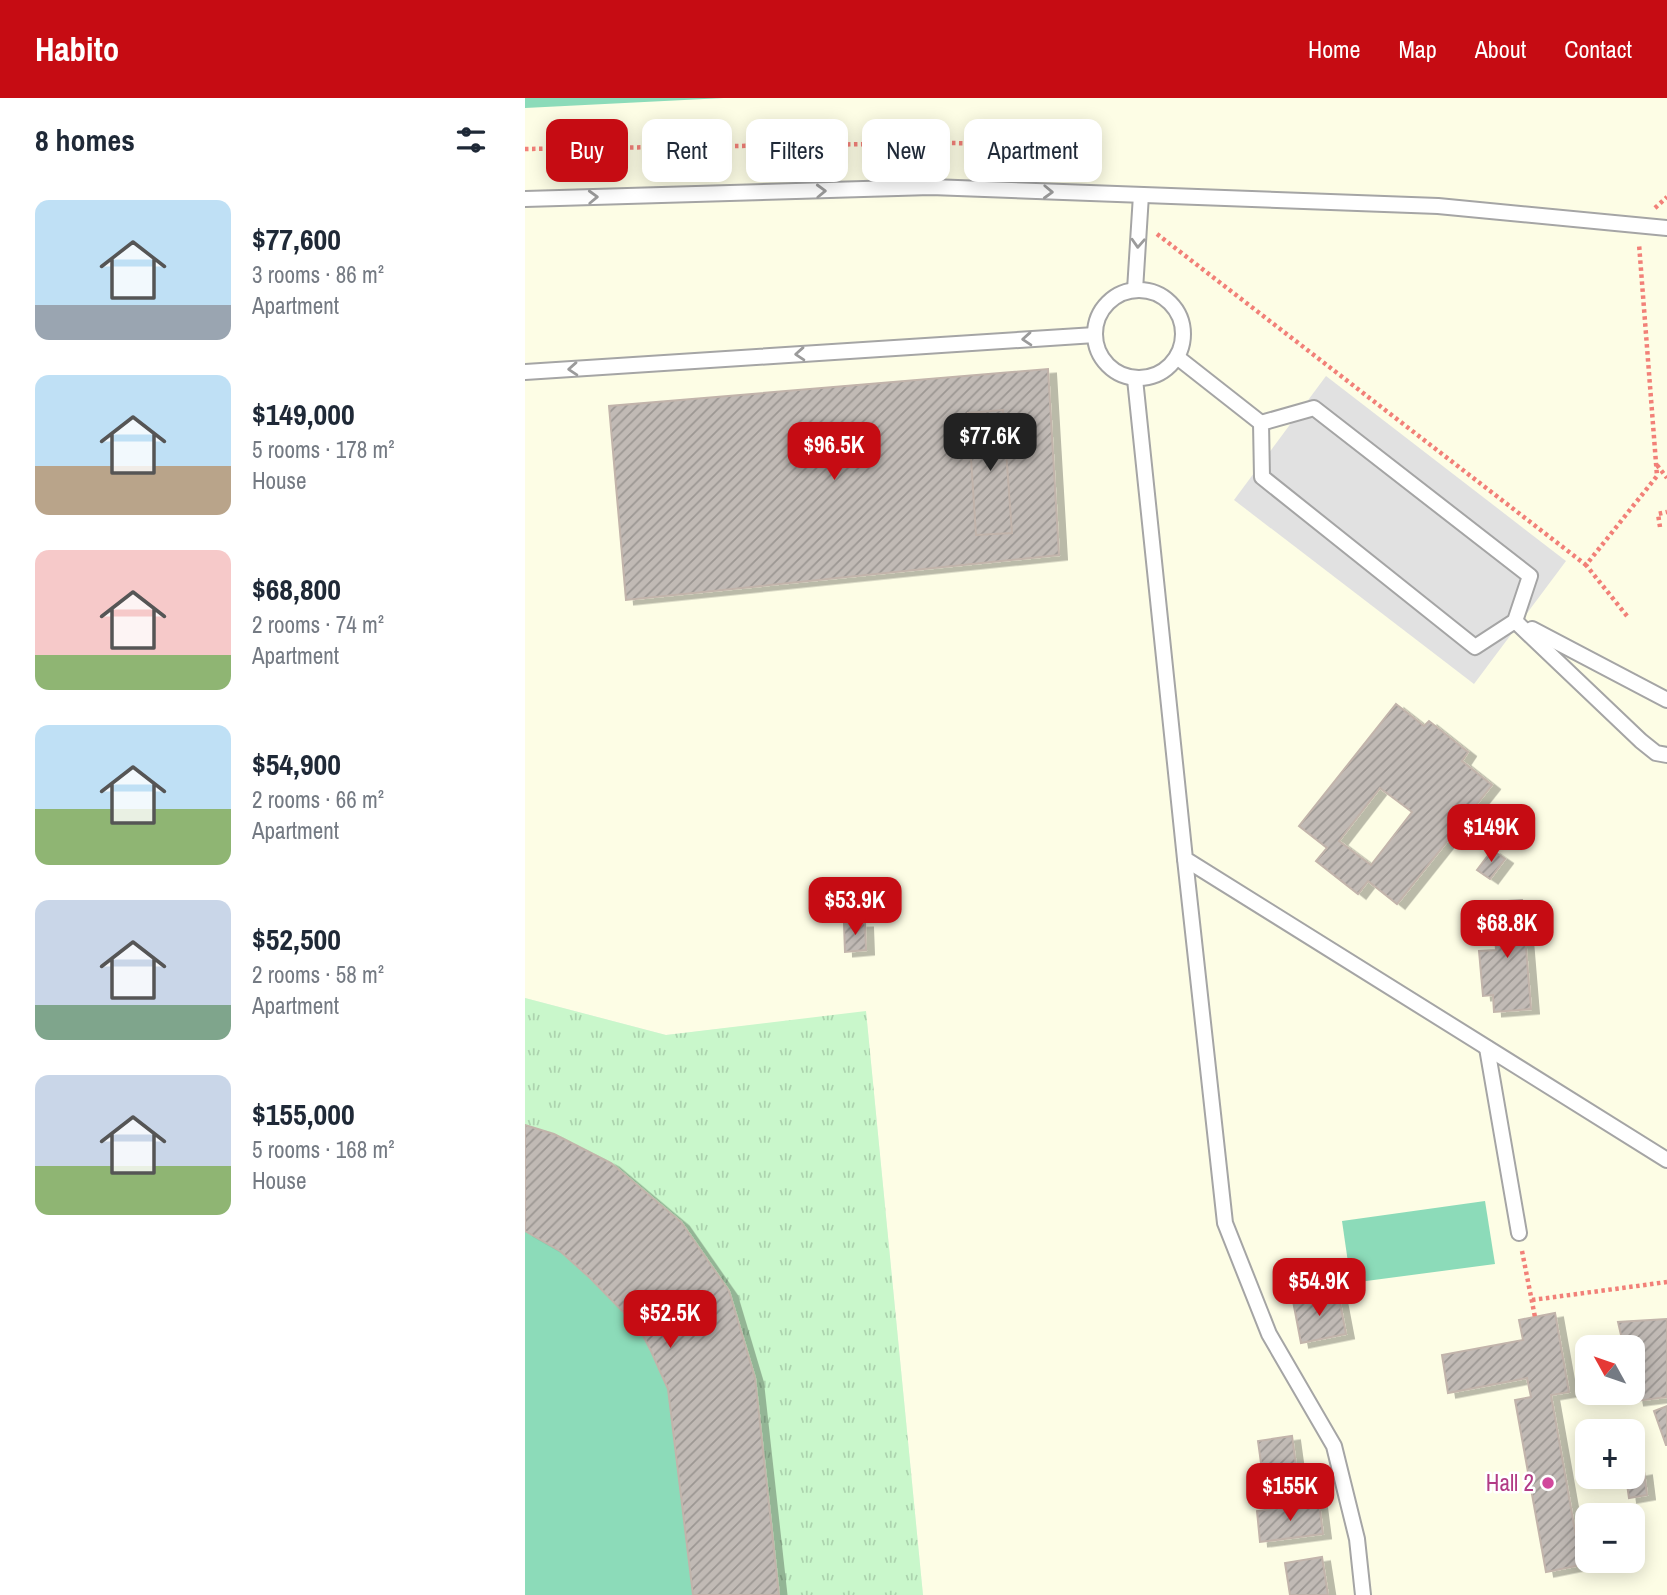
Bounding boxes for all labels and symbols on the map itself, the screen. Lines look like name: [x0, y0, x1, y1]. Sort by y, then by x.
one-way arrow: [815, 183, 826, 198]
one-way arrow: [1043, 184, 1054, 199]
one-way arrow: [588, 189, 599, 205]
one-way arrow: [1131, 237, 1146, 248]
one-way arrow: [1021, 332, 1032, 347]
one-way arrow: [794, 346, 805, 361]
one-way arrow: [567, 361, 578, 376]
pin: $77.6K: [933, 414, 1047, 473]
pin: $96.5K: [777, 422, 891, 482]
pin: $149K: [1442, 804, 1540, 864]
pin: $53.9K: [798, 878, 912, 937]
pin: $68.8K: [1450, 900, 1564, 960]
pin: $54.9K: [1262, 1258, 1376, 1318]
pin: $52.5K: [613, 1290, 727, 1350]
north arrow: [1575, 1335, 1645, 1405]
pin: $155K: [1241, 1464, 1339, 1523]
place label: Hall 2: [1486, 1467, 1534, 1498]
marker: Hall 2: [1540, 1475, 1556, 1491]

